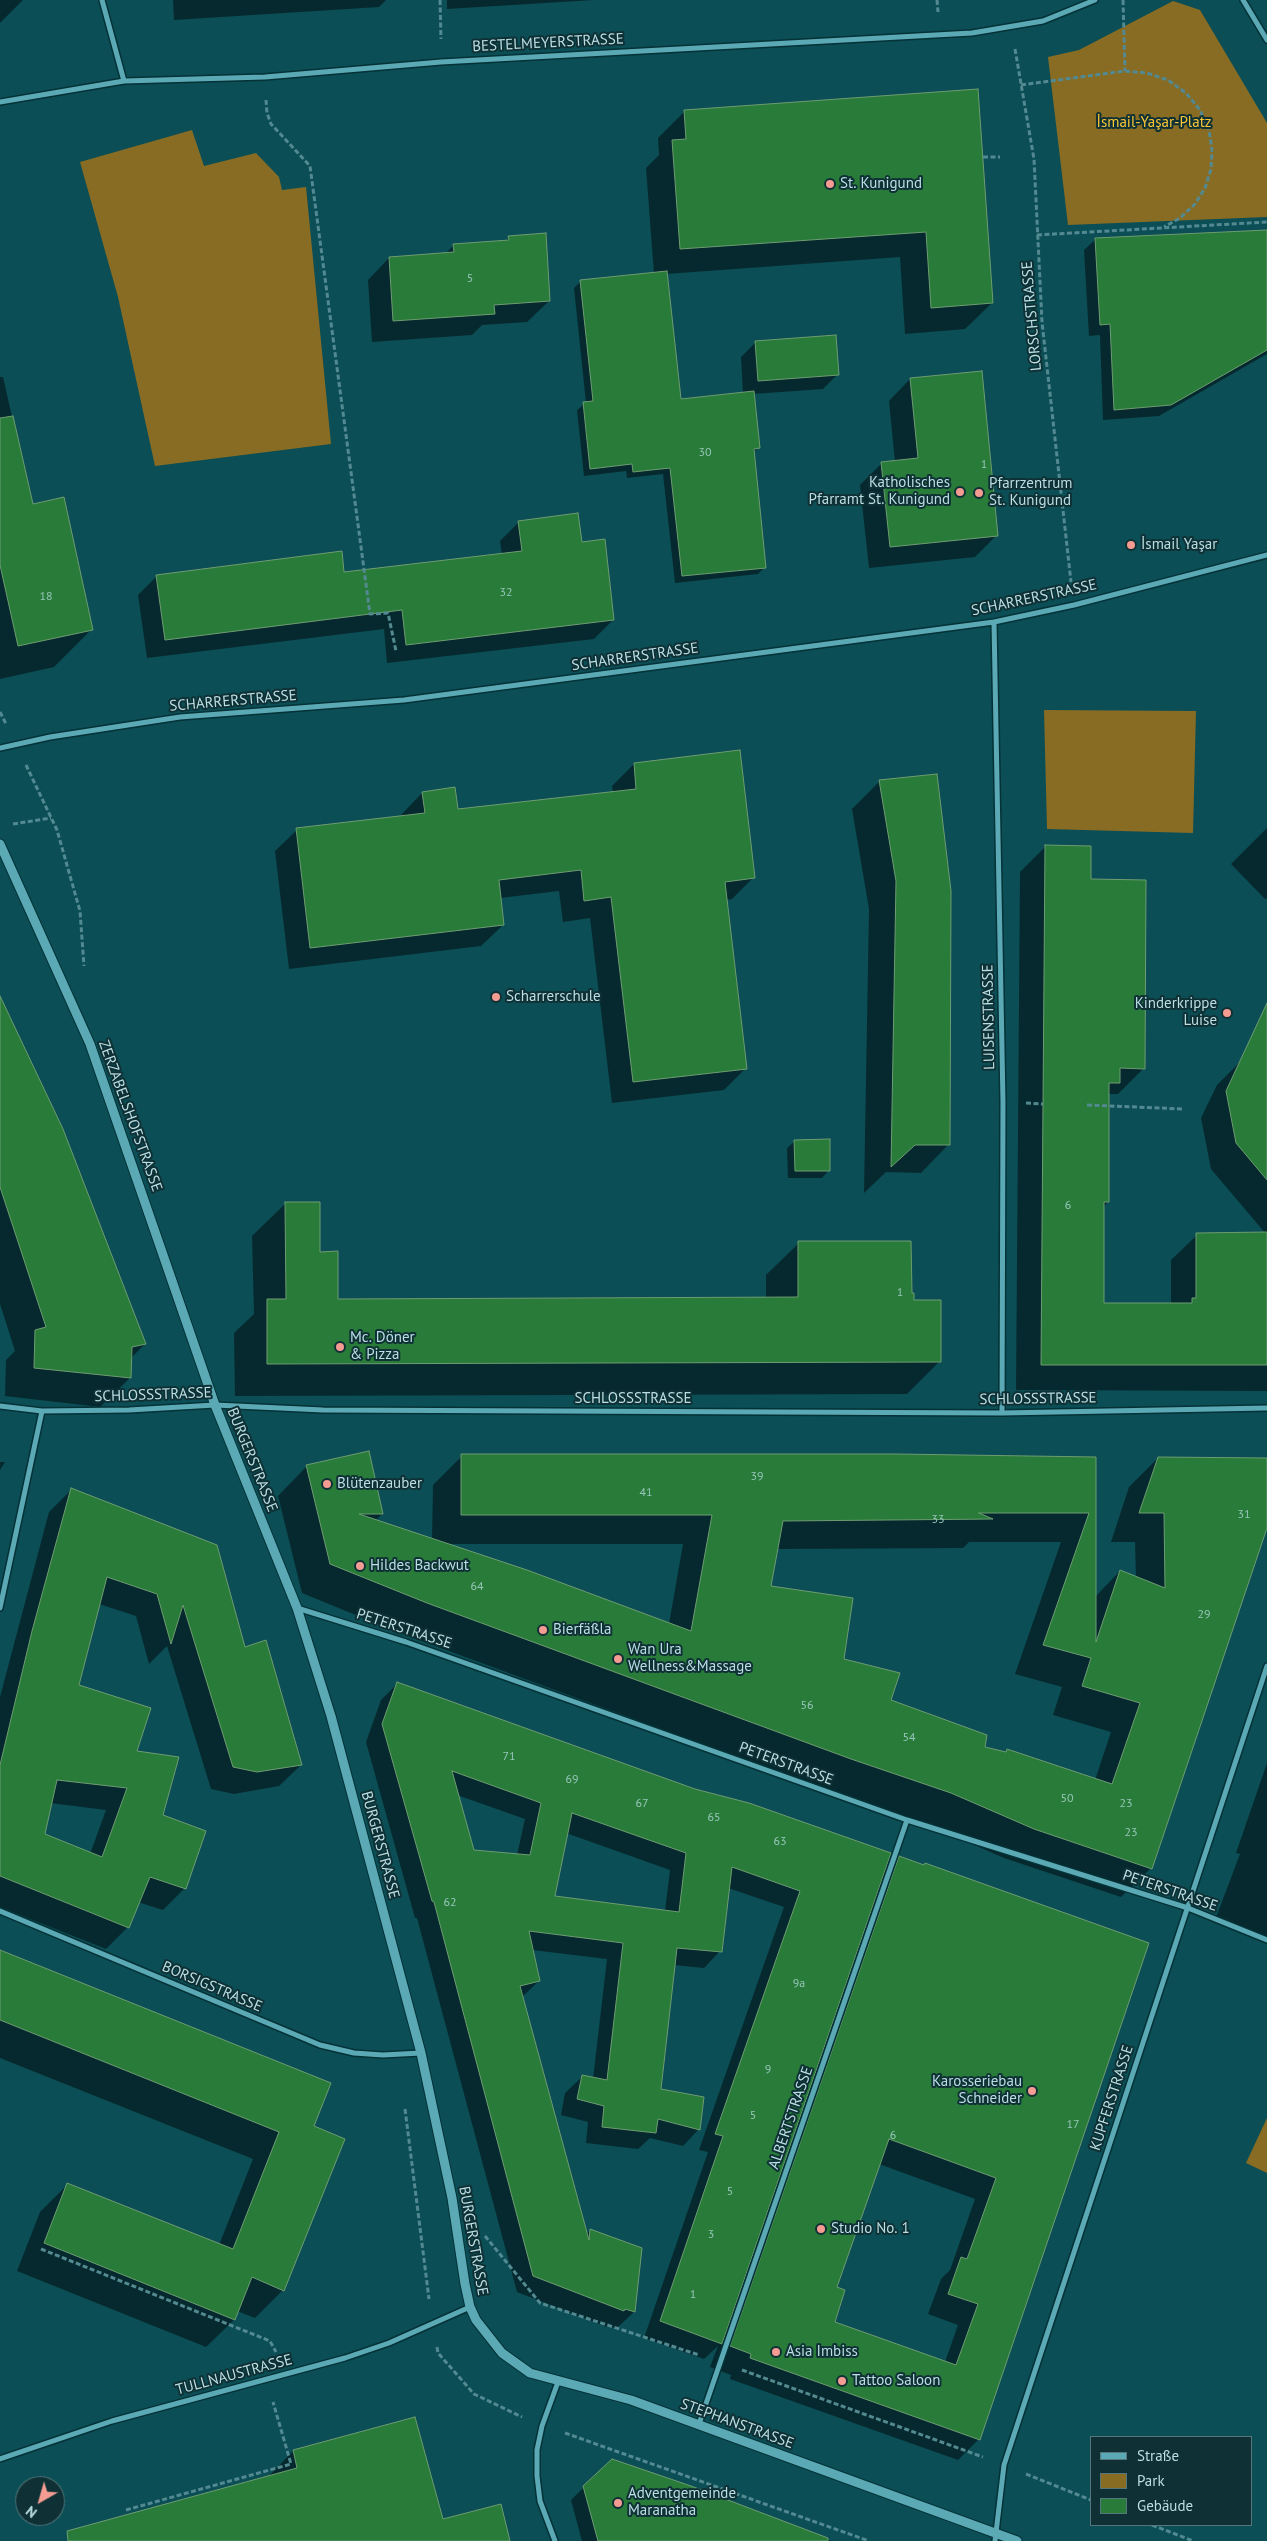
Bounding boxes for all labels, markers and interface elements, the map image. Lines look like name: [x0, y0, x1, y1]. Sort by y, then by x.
street label: BESTELMEYERSTRASSE: [472, 30, 624, 56]
park label: İsmail-Yaşar-Platz: [1097, 114, 1211, 132]
place label: St. Kunigund: [840, 175, 922, 193]
marker: St. Kunigund: [824, 178, 836, 190]
street label: LORSCHSTRASSE: [1018, 260, 1046, 372]
house number: 5: [467, 272, 473, 286]
house number: 30: [698, 446, 712, 460]
house number: 1: [981, 458, 987, 472]
place label: Katholisches Pfarramt St. Kunigund: [809, 474, 950, 509]
place label: Pfarrzentrum St. Kunigund: [989, 475, 1073, 510]
marker: Katholisches Pfarramt St. Kunigund: [954, 486, 966, 498]
marker: Pfarrzentrum St. Kunigund: [973, 487, 985, 499]
place label: İsmail Yaşar: [1141, 536, 1217, 554]
marker: İsmail Yaşar: [1125, 539, 1137, 551]
street label: SCHARRERSTRASSE: [970, 576, 1098, 620]
house number: 32: [499, 586, 513, 600]
house number: 18: [39, 590, 53, 604]
street label: SCHARRERSTRASSE: [570, 639, 700, 675]
street label: SCHARRERSTRASSE: [169, 686, 297, 716]
street label: LUISENSTRASSE: [979, 964, 999, 1070]
place label: Scharrerschule: [506, 988, 601, 1006]
marker: Scharrerschule: [490, 991, 502, 1003]
place label: Kinderkrippe Luise: [1135, 995, 1217, 1030]
marker: Kinderkrippe Luise: [1221, 1007, 1233, 1019]
street label: ZERZABELSHOFSTRASSE: [94, 1038, 166, 1194]
house number: 6: [1065, 1199, 1071, 1213]
house number: 1: [897, 1286, 903, 1300]
place label: Mc. Döner & Pizza: [350, 1329, 415, 1364]
marker: Mc. Döner & Pizza: [334, 1341, 346, 1353]
street label: SCHLOSSSTRASSE: [94, 1384, 212, 1406]
street label: SCHLOSSSTRASSE: [979, 1389, 1097, 1409]
street label: SCHLOSSSTRASSE: [574, 1390, 692, 1408]
street label: BURGERSTRASSE: [223, 1405, 281, 1515]
house number: 39: [750, 1470, 764, 1484]
place label: Blütenzauber: [337, 1475, 422, 1493]
marker: Blütenzauber: [321, 1478, 333, 1490]
house number: 41: [639, 1486, 653, 1500]
house number: 31: [1237, 1508, 1251, 1522]
house number: 33: [931, 1513, 945, 1527]
place label: Hildes Backwut: [370, 1557, 469, 1575]
marker: Hildes Backwut: [354, 1560, 366, 1572]
house number: 64: [470, 1580, 484, 1594]
street label: PETERSTRASSE: [354, 1605, 454, 1653]
house number: 29: [1197, 1608, 1211, 1622]
place label: Bierfäßla: [553, 1621, 611, 1639]
marker: Bierfäßla: [537, 1624, 549, 1636]
place label: Wan Ura Wellness&Massage: [628, 1641, 752, 1676]
marker: Wan Ura Wellness&Massage: [612, 1653, 624, 1665]
house number: 56: [800, 1699, 814, 1713]
house number: 54: [902, 1731, 916, 1745]
street label: PETERSTRASSE: [736, 1739, 836, 1789]
house number: 71: [502, 1750, 516, 1764]
house number: 69: [565, 1773, 579, 1787]
street label: BURGERSTRASSE: [357, 1789, 403, 1901]
house number: 50: [1060, 1792, 1074, 1806]
house number: 67: [635, 1797, 649, 1811]
house number: 23: [1119, 1797, 1133, 1811]
house number: 65: [707, 1811, 721, 1825]
house number: 23: [1124, 1826, 1138, 1840]
house number: 63: [773, 1835, 787, 1849]
street label: PETERSTRASSE: [1120, 1866, 1220, 1916]
house number: 62: [443, 1896, 457, 1910]
street label: BORSIGSTRASSE: [159, 1958, 265, 2016]
house number: 9a: [793, 1977, 805, 1991]
street label: KUPFERSTRASSE: [1087, 2043, 1137, 2153]
house number: 9: [765, 2063, 771, 2077]
street label: ALBERTSTRASSE: [765, 2064, 817, 2172]
place label: Karosseriebau Schneider: [932, 2073, 1022, 2108]
marker: Karosseriebau Schneider: [1026, 2085, 1038, 2097]
house number: 5: [750, 2109, 756, 2123]
house number: 17: [1066, 2118, 1080, 2132]
house number: 6: [890, 2129, 896, 2143]
street label: BURGERSTRASSE: [455, 2185, 491, 2297]
house number: 5: [727, 2185, 733, 2199]
place label: Studio No. 1: [831, 2220, 910, 2238]
marker: Studio No. 1: [815, 2223, 827, 2235]
house number: 3: [708, 2228, 714, 2242]
house number: 1: [690, 2288, 696, 2302]
place label: Asia Imbiss: [786, 2343, 858, 2361]
marker: Asia Imbiss: [770, 2346, 782, 2358]
street label: TULLNAUSTRASSE: [174, 2351, 294, 2399]
place label: Tattoo Saloon: [852, 2372, 940, 2390]
marker: Tattoo Saloon: [836, 2375, 848, 2387]
street label: STEPHANSTRASSE: [678, 2395, 796, 2453]
legend: [1090, 2436, 1252, 2526]
text: Straße: [1137, 2446, 1179, 2465]
text: Park: [1137, 2471, 1165, 2490]
north arrow: [15, 2476, 65, 2526]
place label: Adventgemeinde Maranatha: [628, 2485, 736, 2520]
text: Gebäude: [1137, 2496, 1193, 2515]
marker: Adventgemeinde Maranatha: [612, 2497, 624, 2509]
text: N: [22, 2502, 41, 2522]

